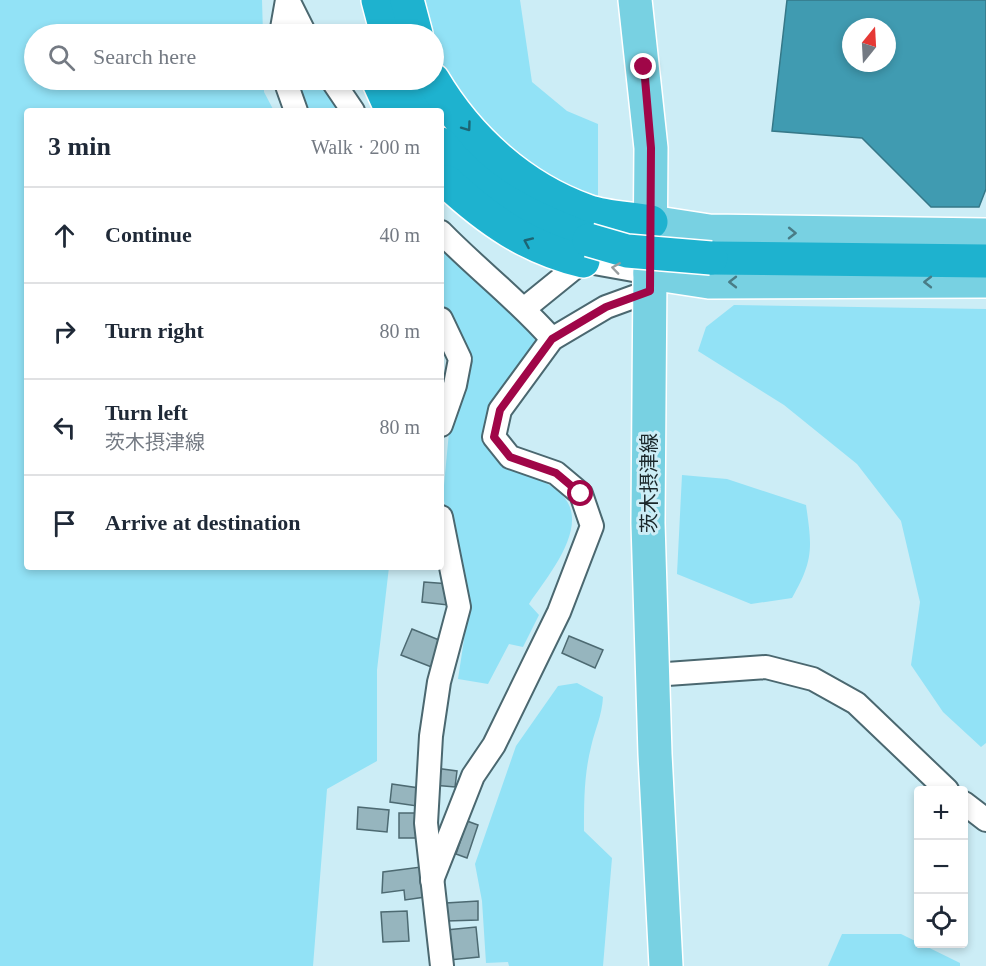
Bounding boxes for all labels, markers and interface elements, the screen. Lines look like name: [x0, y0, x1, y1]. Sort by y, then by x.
north arrow: [842, 18, 896, 72]
search box: [24, 24, 444, 90]
icon: search: [45, 41, 78, 74]
text: Search here: [93, 44, 196, 69]
route end: [630, 53, 656, 79]
one-way arrow: [460, 121, 471, 132]
text: 3 min: [48, 132, 111, 161]
text: Walk · 200 m: [311, 136, 420, 158]
icon: ahead: [48, 219, 81, 252]
text: Continue: [105, 222, 192, 247]
text: 40 m: [379, 224, 420, 246]
one-way arrow: [788, 226, 797, 239]
one-way arrow: [523, 238, 534, 250]
one-way arrow: [612, 263, 621, 275]
one-way arrow: [923, 275, 932, 288]
one-way arrow: [728, 276, 737, 288]
icon: right: [48, 315, 81, 348]
text: Turn right: [105, 318, 204, 343]
text: 80 m: [379, 320, 420, 342]
text: Turn left: [105, 400, 188, 425]
icon: left: [48, 411, 81, 444]
text: 80 m: [379, 416, 420, 438]
text: 茨木摂津線: [105, 431, 205, 453]
street label: 茨木摂津線: [638, 433, 660, 533]
route start: [567, 480, 593, 506]
icon: arrive: [48, 507, 81, 540]
text: Arrive at destination: [105, 510, 301, 535]
map controls: [914, 786, 968, 948]
button: +: [914, 786, 968, 840]
button: −: [914, 840, 968, 894]
button: locate: [914, 894, 968, 948]

